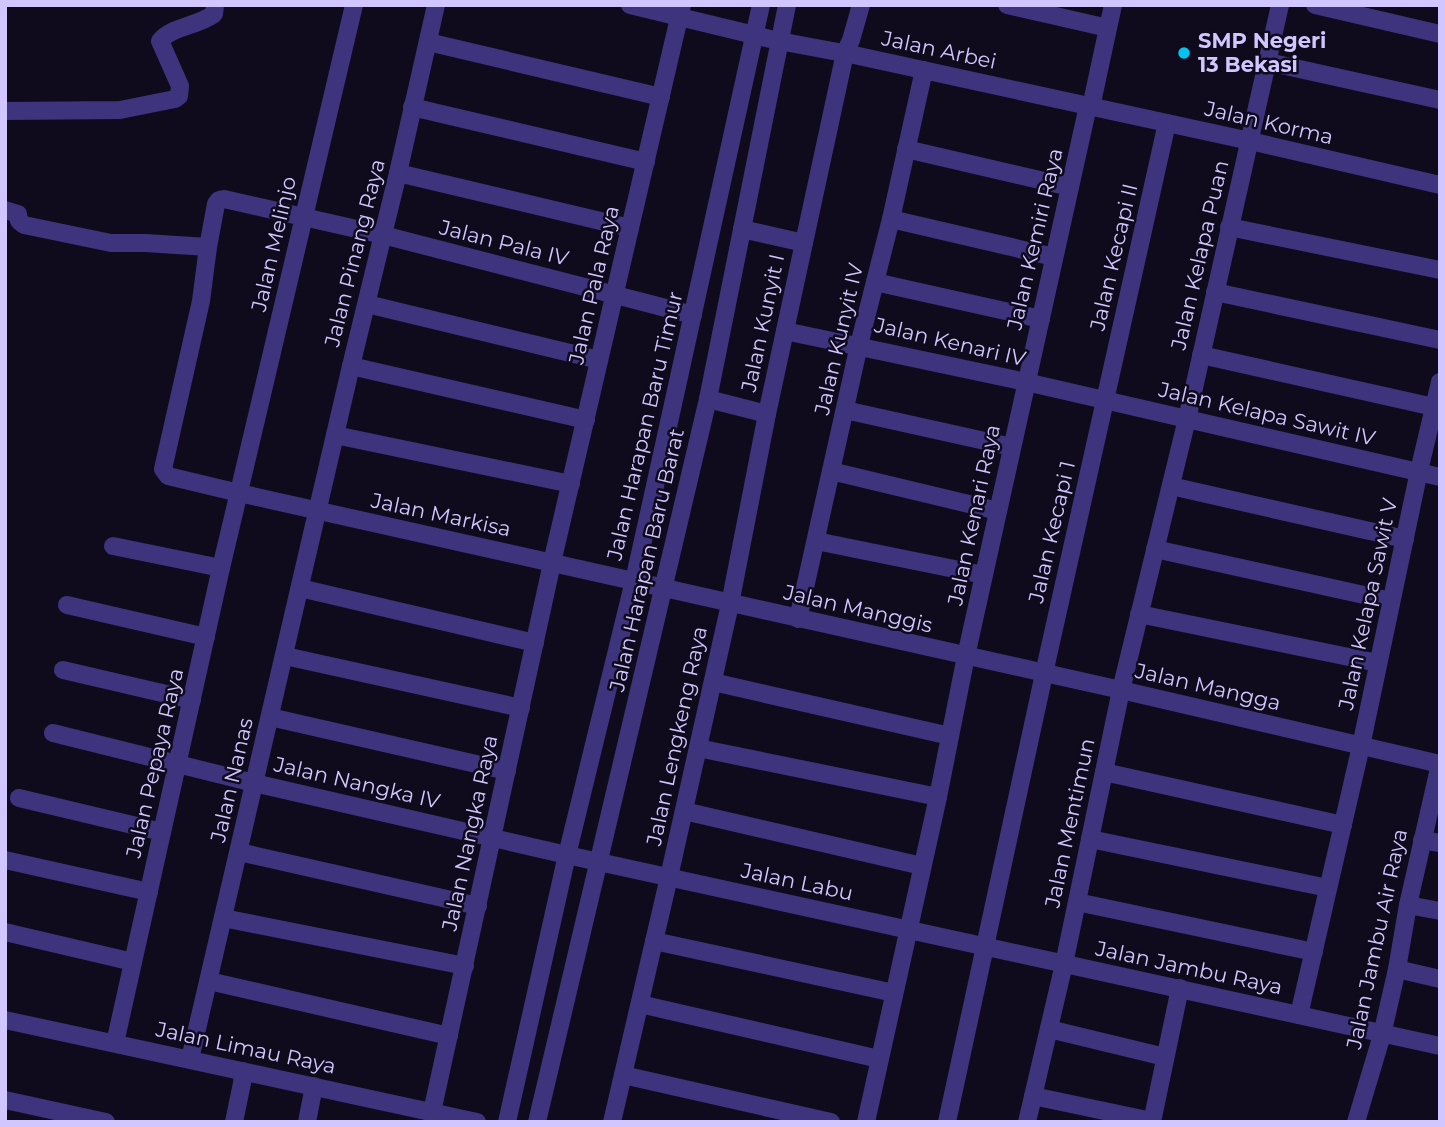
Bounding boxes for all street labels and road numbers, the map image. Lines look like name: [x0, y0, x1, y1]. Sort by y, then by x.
street label: Jalan Arbei: [879, 25, 999, 74]
street label: Jalan Korma: [1201, 95, 1336, 149]
street label: Jalan Kemiri Raya: [1001, 146, 1068, 333]
street label: Jalan Pinang Raya: [319, 156, 390, 350]
street label: Jalan Kelapa Puan: [1165, 158, 1233, 353]
street label: Jalan Melinjo: [246, 174, 301, 315]
street label: Jalan Kecapi II: [1084, 181, 1143, 334]
street label: Jalan Pala Raya: [563, 203, 624, 367]
street label: Jalan Pala IV: [436, 214, 572, 271]
street label: Jalan Kunyit I: [735, 252, 789, 395]
street label: Jalan Kunyit IV: [809, 260, 868, 418]
street label: Jalan Harapan Baru Timur: [601, 289, 688, 564]
street label: Jalan Kenari IV: [871, 312, 1028, 371]
street label: Jalan Kelapa Sawit IV: [1155, 376, 1378, 451]
street label: Jalan Kenari Raya: [942, 422, 1005, 609]
street label: Jalan Harapan Baru Barat: [604, 426, 689, 695]
street label: Jalan Kecapi 1: [1023, 458, 1080, 606]
street label: Jalan Markisa: [368, 487, 513, 542]
street label: Jalan Kelapa Sawit V: [1333, 496, 1402, 713]
street label: Jalan Manggis: [780, 579, 935, 638]
street label: Jalan Lengkeng Raya: [641, 624, 712, 849]
street label: Jalan Mangga: [1132, 657, 1283, 715]
street label: Jalan Pepaya Raya: [120, 666, 188, 861]
street label: Jalan Nanas: [205, 715, 258, 846]
street label: Jalan Nangka Raya: [436, 733, 502, 934]
street label: Jalan Mentimun: [1039, 736, 1100, 911]
street label: Jalan Nangka IV: [271, 751, 443, 814]
street label: Jalan Jambu Air Raya: [1341, 826, 1412, 1052]
street label: Jalan Labu: [738, 857, 855, 906]
street label: Jalan Jambu Raya: [1093, 935, 1285, 1000]
street label: Jalan Limau Raya: [153, 1016, 338, 1079]

